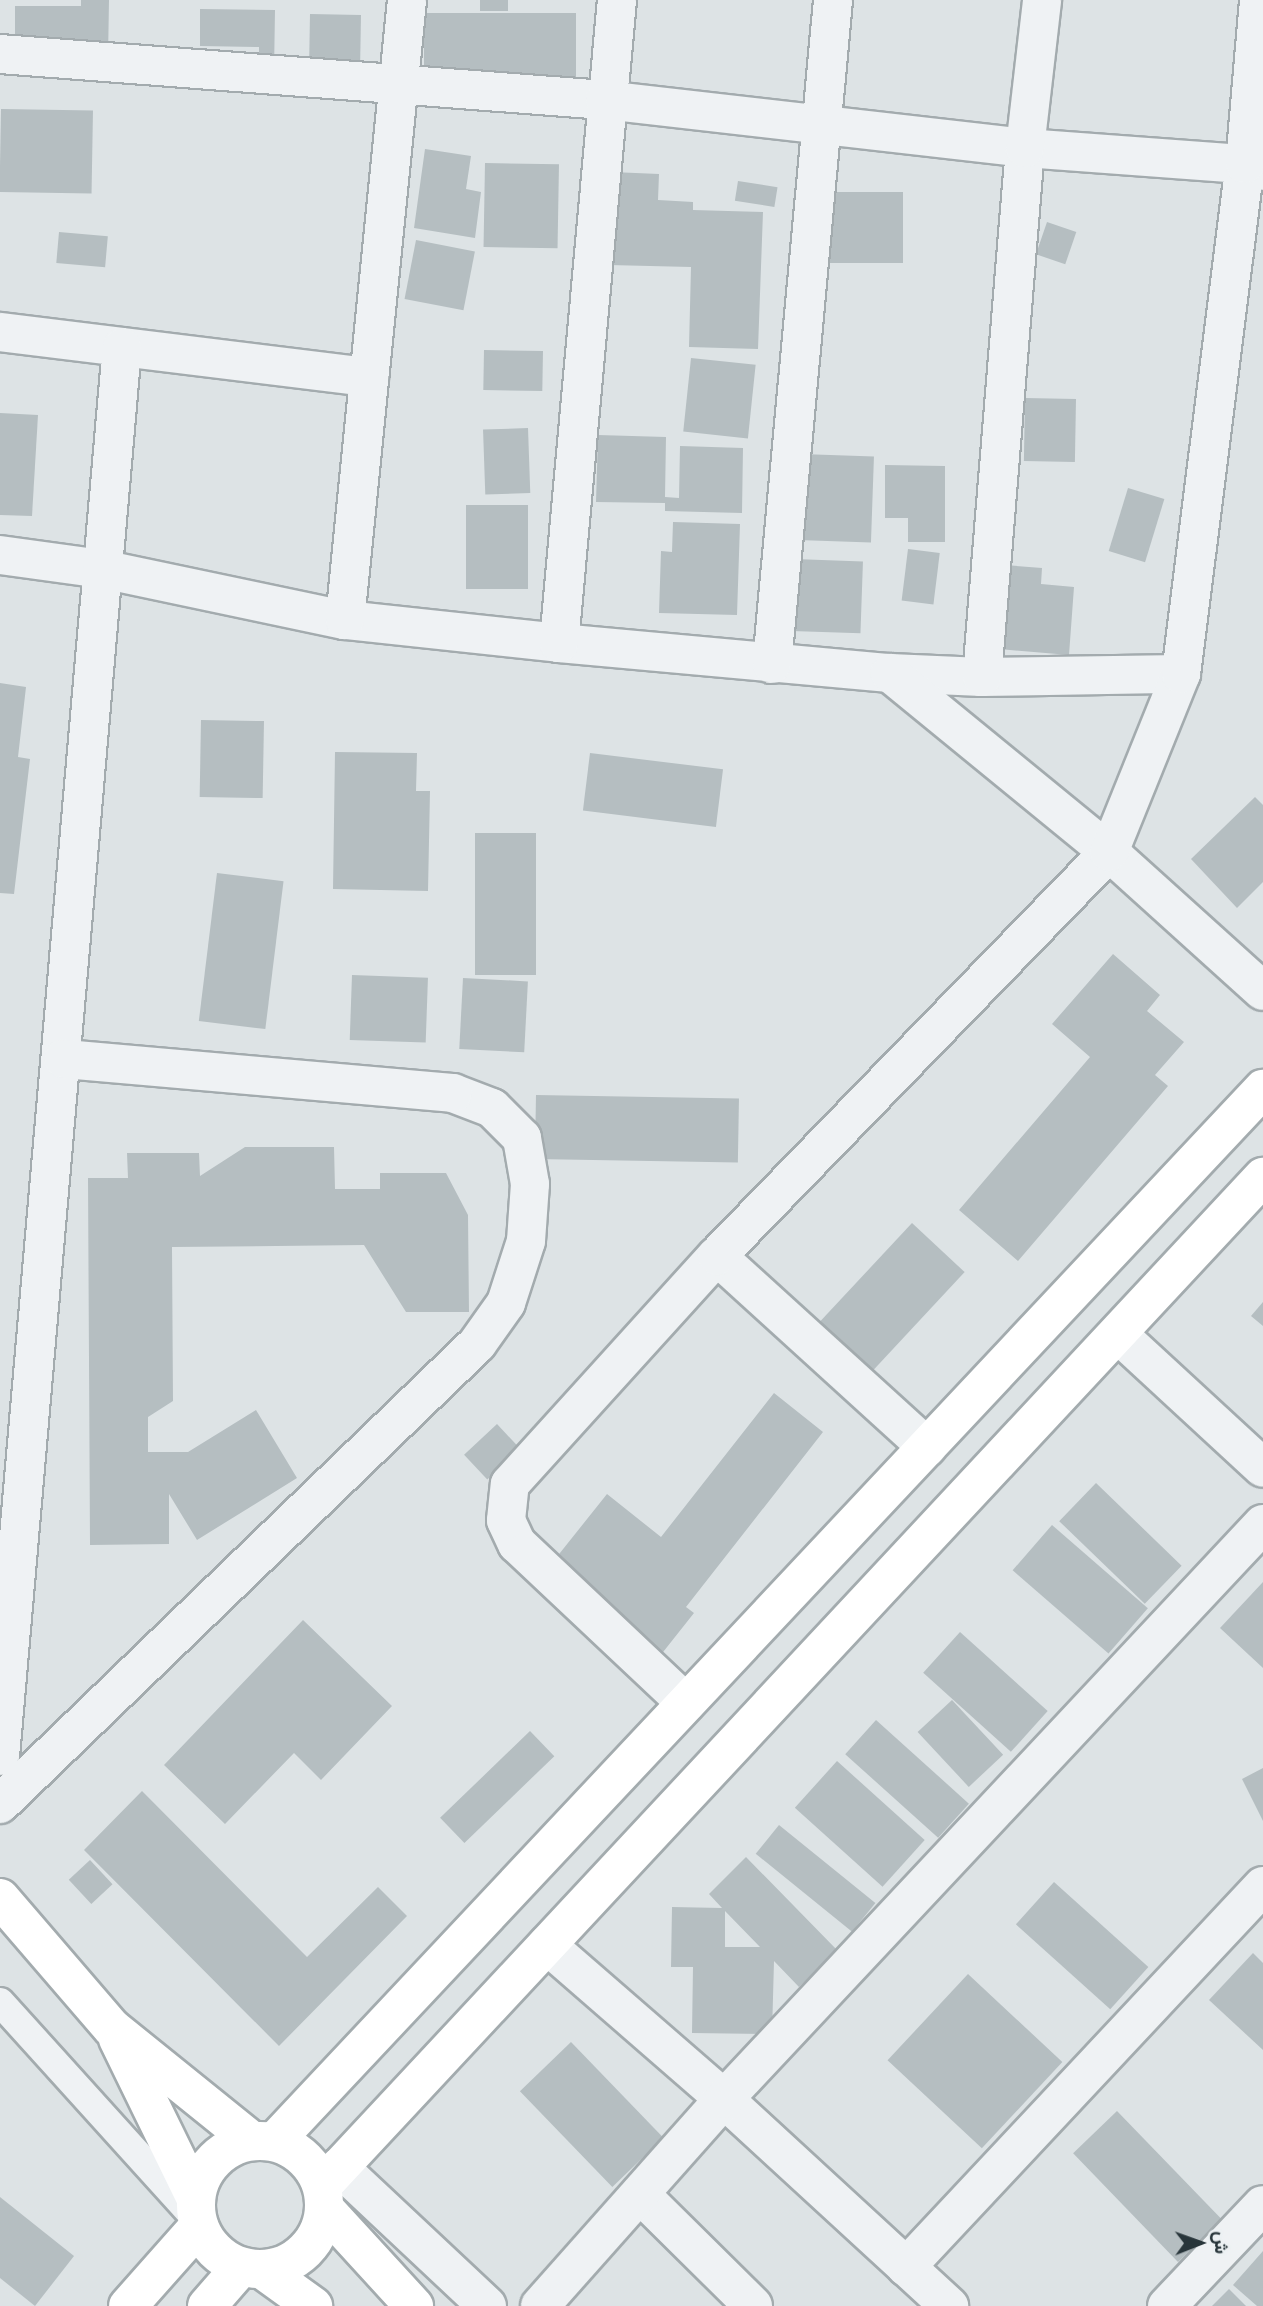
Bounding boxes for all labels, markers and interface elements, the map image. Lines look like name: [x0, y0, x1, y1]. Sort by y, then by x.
north arrow: [1165, 2208, 1235, 2278]
text: ش: [1210, 2231, 1233, 2254]

